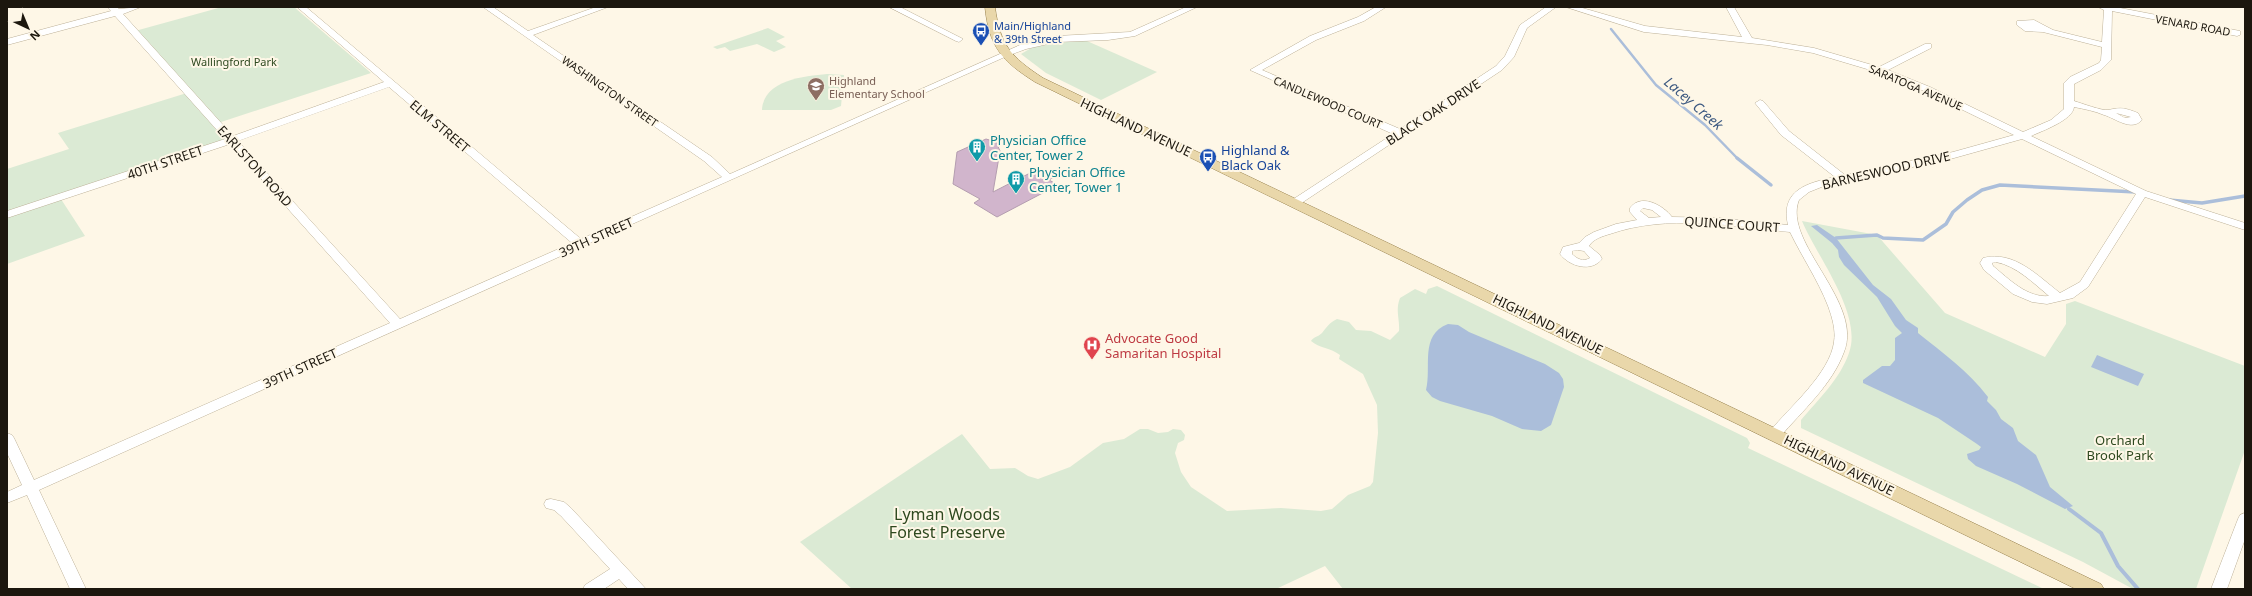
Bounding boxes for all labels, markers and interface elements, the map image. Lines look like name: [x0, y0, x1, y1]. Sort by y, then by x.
north arrow: [8, 8, 48, 48]
street label: VENARD ROAD: [2154, 11, 2232, 39]
place label: Main/Highland & 39th Street: [994, 18, 1071, 46]
bus stop icon: Main/Highland & 39th Street: [971, 21, 991, 46]
text: N: [27, 27, 44, 44]
street label: WASHINGTON STREET: [559, 52, 661, 130]
park label: Wallingford Park: [191, 54, 277, 69]
street label: SARATOGA AVENUE: [1867, 60, 1965, 114]
street label: CANDLEWOOD COURT: [1271, 72, 1385, 132]
water label: Lacey Creek: [1660, 72, 1728, 135]
place label: Highland Elementary School: [829, 73, 925, 101]
street label: BLACK OAK DRIVE: [1382, 75, 1484, 149]
school or university icon: Highland Elementary School: [806, 76, 826, 101]
street label: HIGHLAND AVENUE: [1078, 93, 1194, 161]
street label: ELM STREET: [406, 96, 474, 157]
street label: EARLSTON ROAD: [214, 121, 296, 211]
place label: Physician Office Center, Tower 2: [990, 131, 1086, 164]
building icon: Physician Office Center, Tower 2: [967, 137, 987, 162]
street label: 40TH STREET: [125, 140, 206, 183]
place label: Highland & Black Oak: [1221, 141, 1290, 174]
street label: BARNESWOOD DRIVE: [1820, 146, 1952, 194]
bus stop icon: Highland & Black Oak: [1198, 147, 1218, 172]
place label: Physician Office Center, Tower 1: [1029, 163, 1125, 196]
building icon: Physician Office Center, Tower 1: [1006, 169, 1026, 194]
street label: 39TH STREET: [556, 212, 637, 261]
street label: QUINCE COURT: [1684, 212, 1781, 236]
street label: HIGHLAND AVENUE: [1490, 290, 1606, 358]
place label: Advocate Good Samaritan Hospital: [1105, 329, 1221, 362]
hospital icon: Advocate Good Samaritan Hospital: [1082, 335, 1102, 360]
street label: 39TH STREET: [260, 343, 341, 392]
street label: HIGHLAND AVENUE: [1781, 431, 1897, 499]
park label: Orchard Brook Park: [2086, 431, 2154, 464]
park label: Lyman Woods Forest Preserve: [889, 503, 1005, 543]

